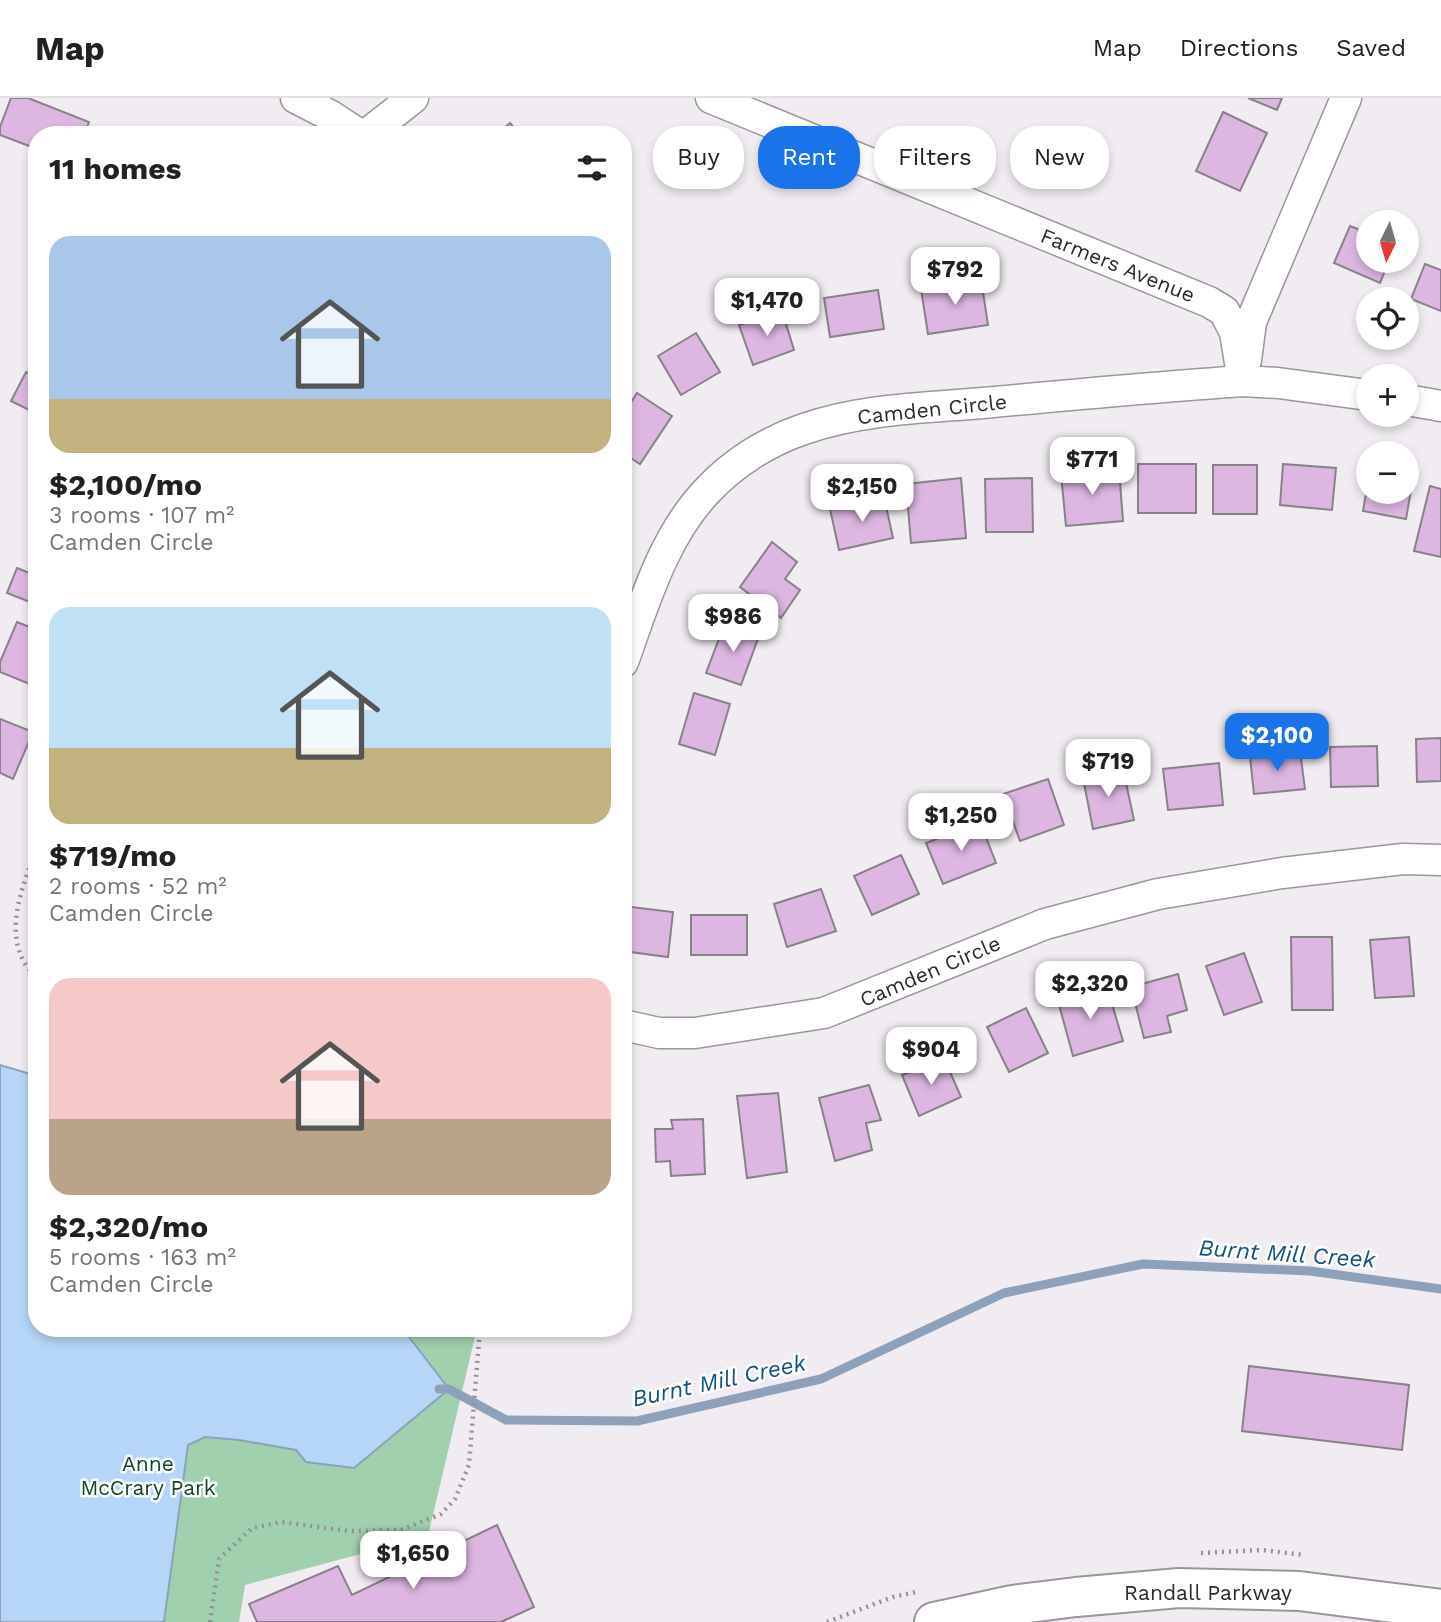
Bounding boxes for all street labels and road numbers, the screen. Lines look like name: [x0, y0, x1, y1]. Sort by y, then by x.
street label: Farmers Avenue: [1037, 223, 1199, 307]
street label: Camden Circle: [856, 389, 1008, 429]
street label: Camden Circle: [856, 930, 1004, 1012]
street label: Randall Parkway: [1124, 1580, 1292, 1605]

